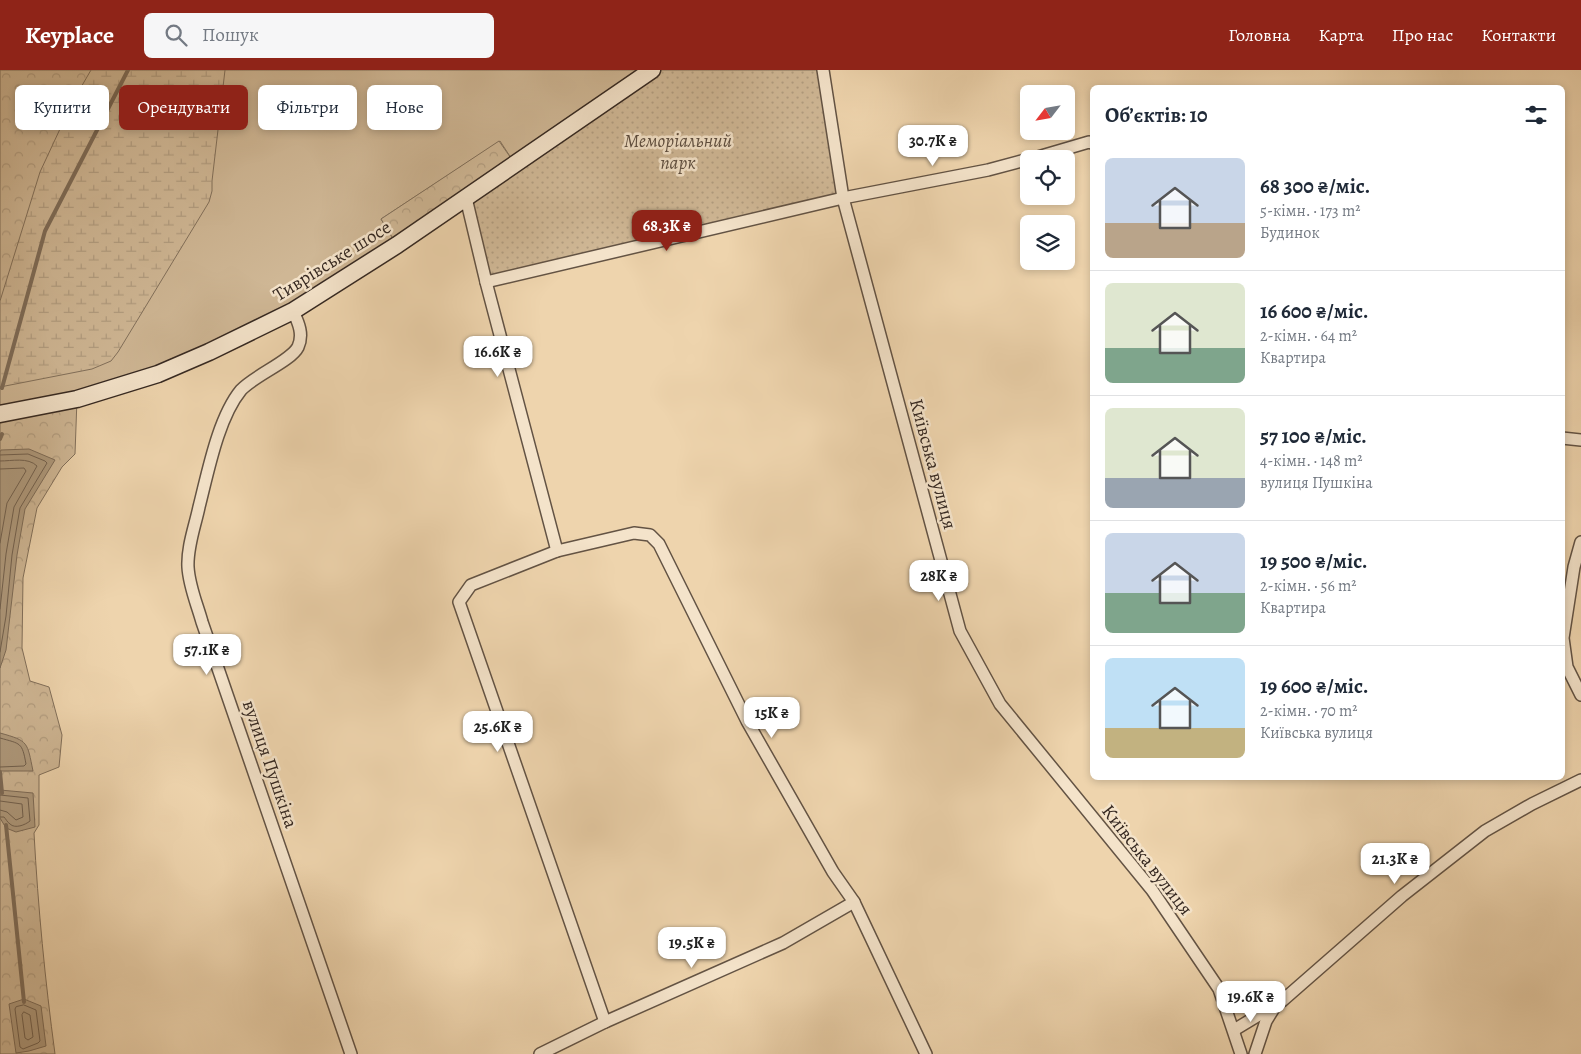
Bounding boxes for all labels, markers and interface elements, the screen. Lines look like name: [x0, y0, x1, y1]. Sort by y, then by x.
search box: [144, 13, 494, 58]
text: Keyplace: [25, 19, 114, 51]
icon: search: [162, 21, 190, 49]
text: Пошук: [202, 22, 259, 48]
text: Головна: [1228, 23, 1290, 47]
text: Карта: [1318, 23, 1364, 47]
text: Про нас: [1392, 23, 1453, 47]
text: Контакти: [1481, 23, 1556, 47]
chip: Купити: [15, 85, 109, 130]
chip: Орендувати: [119, 85, 248, 130]
chip: Фільтри: [258, 85, 357, 130]
chip: Нове: [367, 85, 442, 130]
north arrow: [1020, 85, 1075, 140]
map controls: [1020, 85, 1075, 270]
text: Об’єктів: 10: [1105, 101, 1208, 129]
icon: filters: [1522, 101, 1550, 129]
pin: 30.7K ₴: [887, 124, 979, 167]
park label: Меморіальний парк: [624, 128, 732, 176]
text: 30.7K ₴: [909, 130, 957, 152]
button: locate: [1020, 150, 1075, 205]
text: 68 300 ₴/міс.: [1260, 172, 1370, 200]
icon: home: [1145, 178, 1205, 238]
text: 5-кімн. · 173 m²: [1260, 200, 1360, 222]
pin: 68.3K ₴: [621, 210, 713, 252]
street label: Тиврівське шосе: [268, 214, 396, 308]
text: 68.3K ₴: [643, 215, 691, 237]
button: layers: [1020, 215, 1075, 270]
text: Будинок: [1260, 222, 1320, 244]
text: 16 600 ₴/міс.: [1260, 297, 1369, 325]
icon: home: [1145, 303, 1205, 363]
text: 2-кімн. · 64 m²: [1260, 325, 1357, 347]
pin: 16.6K ₴: [452, 336, 544, 378]
text: 16.6K ₴: [475, 341, 521, 363]
text: Квартира: [1260, 347, 1326, 369]
street label: Київська вулиця: [903, 396, 963, 532]
text: 57 100 ₴/міс.: [1260, 422, 1367, 450]
icon: home: [1145, 428, 1205, 488]
text: 4-кімн. · 148 m²: [1260, 450, 1362, 472]
text: вулиця Пушкіна: [1260, 472, 1373, 494]
text: 19 500 ₴/міс.: [1260, 547, 1368, 575]
icon: home: [1145, 553, 1205, 613]
pin: 28K ₴: [904, 560, 974, 602]
text: 28K ₴: [920, 565, 958, 587]
text: 2-кімн. · 56 m²: [1260, 575, 1357, 597]
text: Квартира: [1260, 597, 1326, 619]
pin: 57.1K ₴: [161, 634, 253, 676]
text: 57.1K ₴: [184, 639, 230, 661]
text: 19 600 ₴/міс.: [1260, 672, 1368, 700]
icon: home: [1145, 678, 1205, 738]
street label: вулиця Пушкіна: [236, 696, 304, 832]
pin: 15K ₴: [737, 696, 807, 739]
text: 2-кімн. · 70 m²: [1260, 700, 1358, 722]
text: 15K ₴: [755, 702, 789, 724]
pin: 25.6K ₴: [452, 710, 544, 753]
text: 25.6K ₴: [474, 716, 522, 738]
text: Київська вулиця: [1260, 722, 1373, 744]
street label: Київська вулиця: [1095, 799, 1199, 921]
pin: 21.3K ₴: [1349, 842, 1441, 885]
text: 21.3K ₴: [1372, 848, 1418, 870]
pin: 19.5K ₴: [646, 926, 738, 969]
text: 19.5K ₴: [669, 932, 715, 954]
pin: 19.6K ₴: [1205, 980, 1297, 1023]
text: 19.6K ₴: [1228, 986, 1274, 1008]

